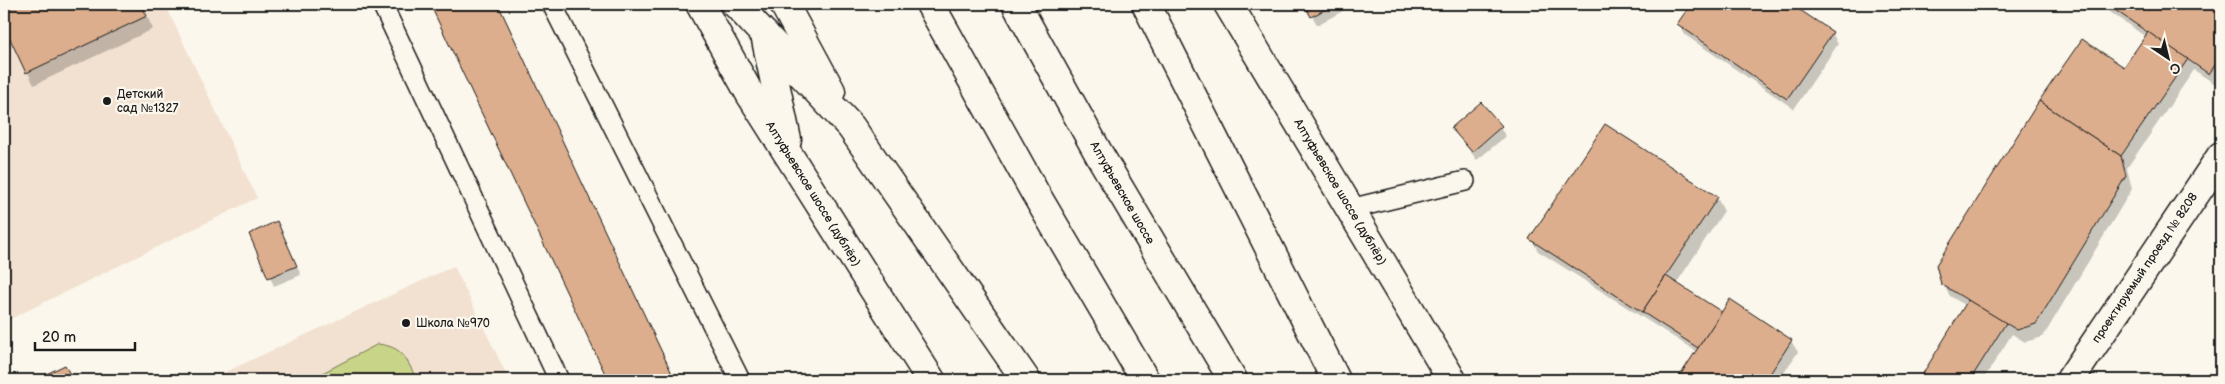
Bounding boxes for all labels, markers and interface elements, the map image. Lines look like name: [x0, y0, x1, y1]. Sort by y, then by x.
north arrow: [2142, 32, 2192, 82]
text: С: [2166, 58, 2184, 78]
place label: Детский сад №1327: [117, 87, 178, 116]
marker: Детский сад №1327: [101, 95, 113, 107]
street label: Алтуфьевское шоссе (дублёр): [1290, 115, 1390, 268]
street label: Алтуфьевское шоссе (дублёр): [762, 118, 864, 269]
street label: Алтуфьевское шоссе: [1086, 138, 1158, 247]
street label: проектируемый проезд № 8208: [2089, 190, 2201, 346]
place label: Школа №970: [416, 316, 490, 331]
marker: Школа №970: [400, 317, 412, 329]
scale bar: [35, 319, 135, 351]
text: 20 m: [42, 328, 76, 347]

